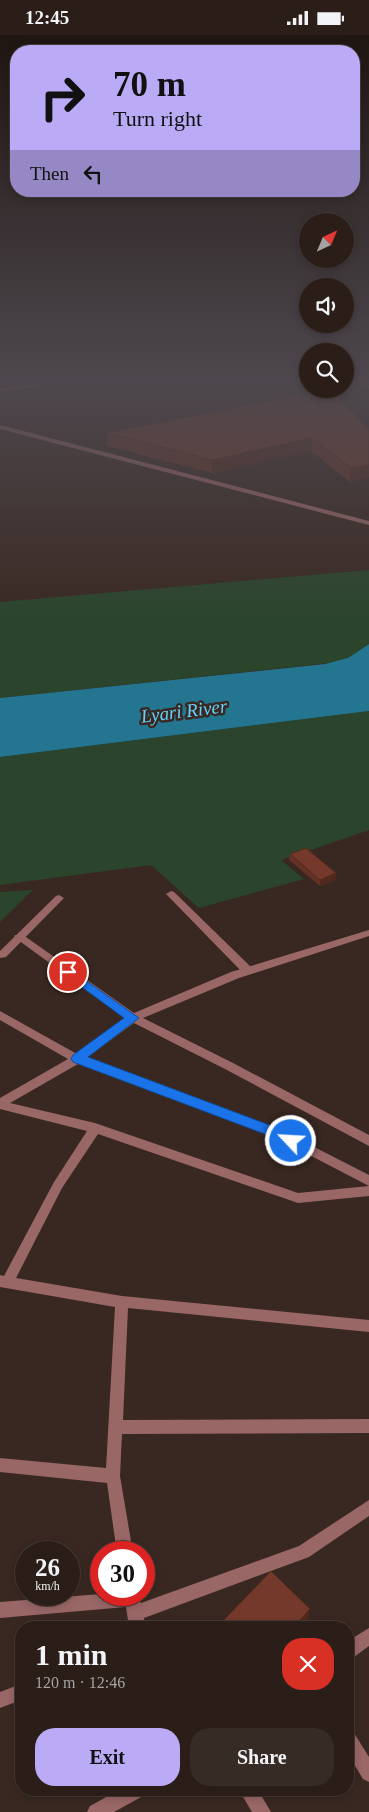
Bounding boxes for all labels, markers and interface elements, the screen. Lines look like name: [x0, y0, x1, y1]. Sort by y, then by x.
text: 12:45: [25, 7, 69, 28]
icon: right: [30, 65, 95, 130]
text: 70 m: [113, 65, 186, 104]
text: Turn right: [113, 106, 202, 131]
icon: left: [79, 160, 107, 188]
text: Then: [30, 163, 69, 184]
north arrow: [299, 213, 354, 267]
map controls: [299, 213, 354, 398]
button: sound: [299, 278, 354, 333]
button: search: [299, 343, 354, 398]
water label: Lyari River: [139, 695, 229, 727]
pin: [47, 951, 89, 993]
icon: arrive: [54, 958, 82, 986]
position arrow: [264, 1114, 316, 1166]
speed limit sign: 30: [90, 1541, 155, 1606]
text: 26: [35, 1554, 60, 1581]
text: km/h: [35, 1579, 60, 1593]
text: 1 min: [35, 1638, 108, 1671]
button: close: [282, 1638, 334, 1690]
text: 120 m · 12:46: [35, 1674, 125, 1691]
button: Exit: [35, 1728, 180, 1786]
button: Share: [190, 1728, 334, 1786]

